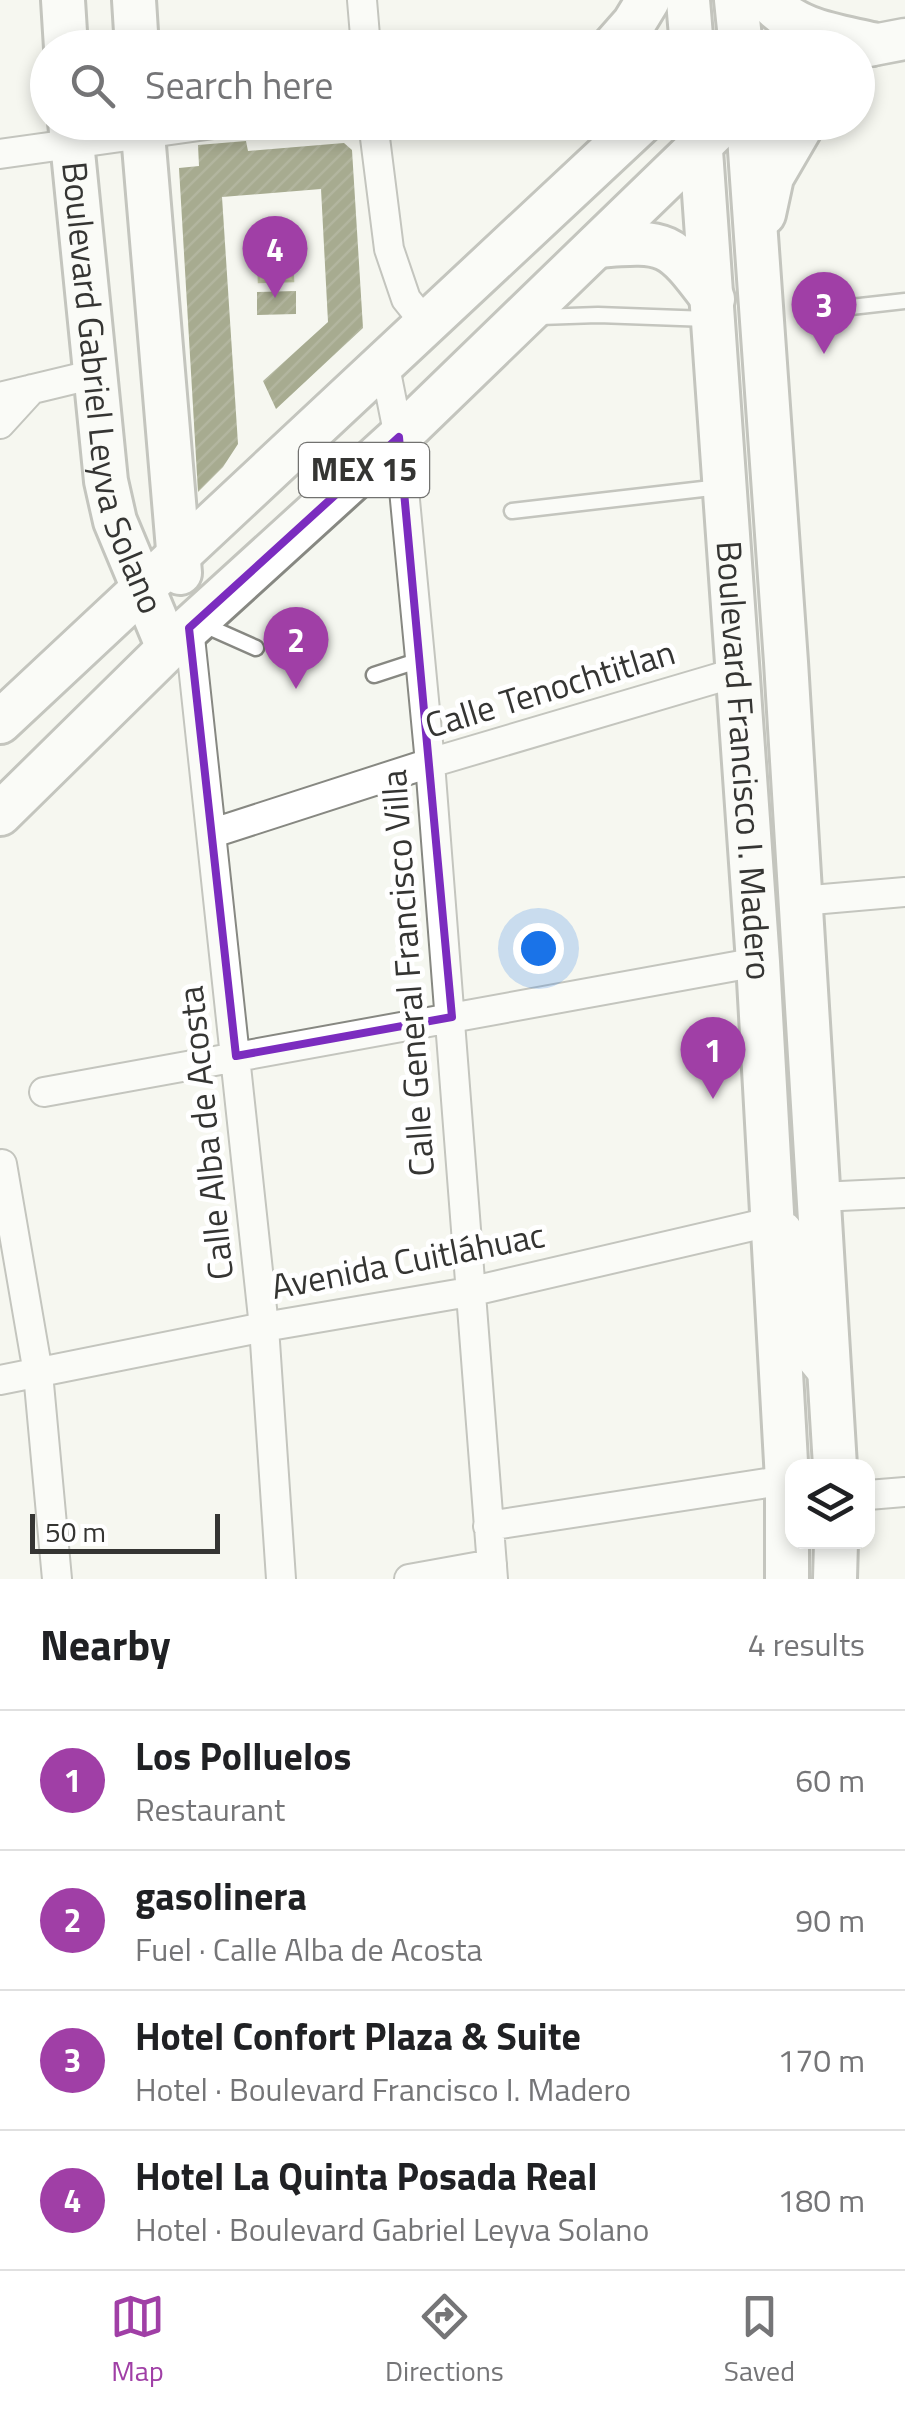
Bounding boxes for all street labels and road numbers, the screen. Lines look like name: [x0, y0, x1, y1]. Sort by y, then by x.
street label: Boulevard Gabriel Leyva Solano: [48, 159, 179, 622]
road number: MEX 15: [299, 443, 429, 497]
street label: Boulevard Francisco I. Madero: [702, 539, 787, 981]
street label: Calle Tenochtitlan: [418, 624, 681, 752]
street label: Calle General Francisco Villa: [366, 768, 448, 1178]
street label: Calle Alba de Acosta: [163, 984, 247, 1283]
street label: Avenida Cuitláhuac: [266, 1207, 549, 1313]

